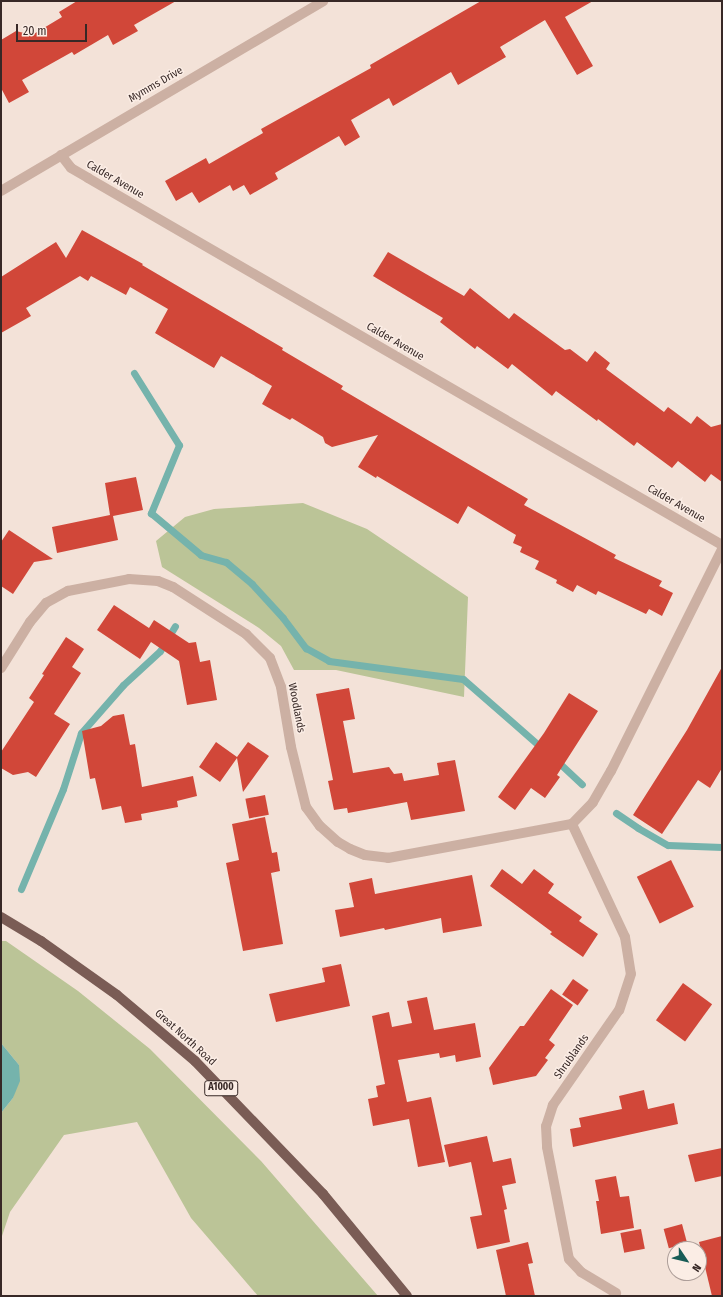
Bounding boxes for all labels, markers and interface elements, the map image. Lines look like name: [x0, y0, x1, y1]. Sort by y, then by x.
scale bar: [18, 16, 89, 42]
text: 20 m: [23, 24, 47, 38]
street label: Mymms Drive: [127, 64, 185, 106]
street label: Calder Avenue: [84, 158, 146, 202]
street label: Calder Avenue: [364, 320, 426, 364]
street label: Calder Avenue: [645, 482, 707, 526]
street label: Woodlands: [285, 682, 307, 734]
street label: Great North Road: [152, 1007, 218, 1069]
street label: Shrublands: [552, 1032, 592, 1082]
road number: A1000: [204, 1080, 238, 1096]
north arrow: [667, 1241, 707, 1281]
text: N: [689, 1261, 704, 1274]

